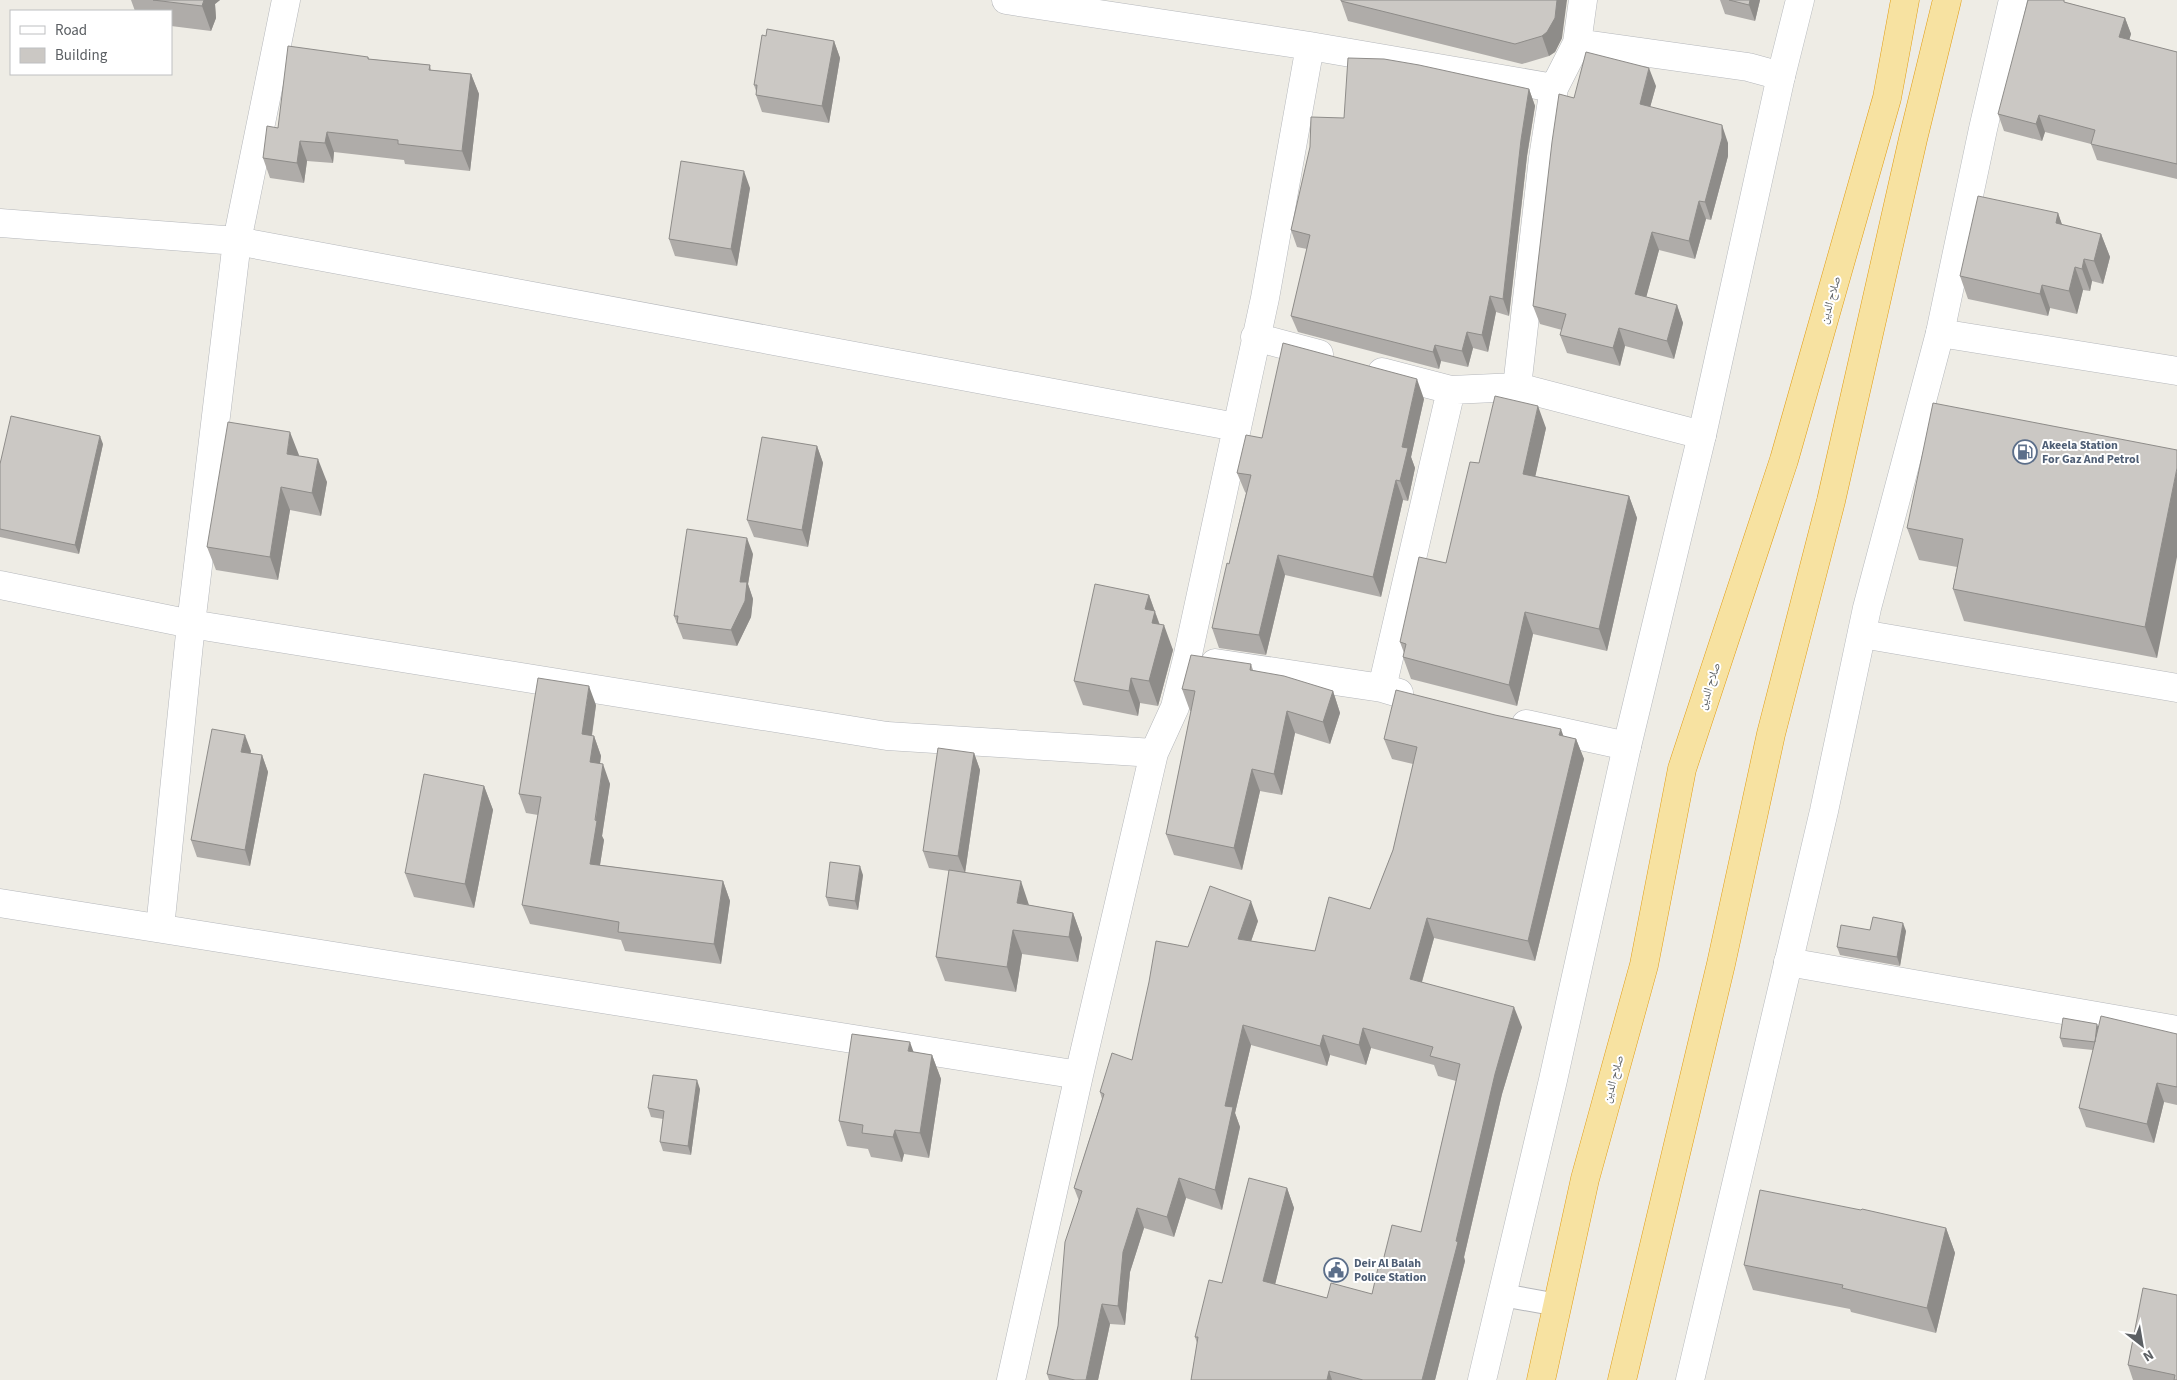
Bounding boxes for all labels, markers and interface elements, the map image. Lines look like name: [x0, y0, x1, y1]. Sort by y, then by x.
legend: [10, 10, 172, 75]
text: Road: [55, 20, 87, 41]
text: Building: [55, 45, 108, 66]
street label: صلاح الدين: [1816, 274, 1845, 326]
place label: Akeela Station For Gaz And Petrol: [2041, 437, 2140, 468]
fuel station icon: Akeela Station For Gaz And Petrol: [2012, 439, 2038, 465]
street label: صلاح الدين: [1694, 660, 1725, 712]
street label: صلاح الدين: [1599, 1053, 1628, 1105]
place label: Deir Al Balah Police Station: [1354, 1255, 1427, 1286]
public building icon: Deir Al Balah Police Station: [1323, 1257, 1349, 1283]
north arrow: [2117, 1320, 2167, 1370]
text: N: [2139, 1344, 2157, 1366]

